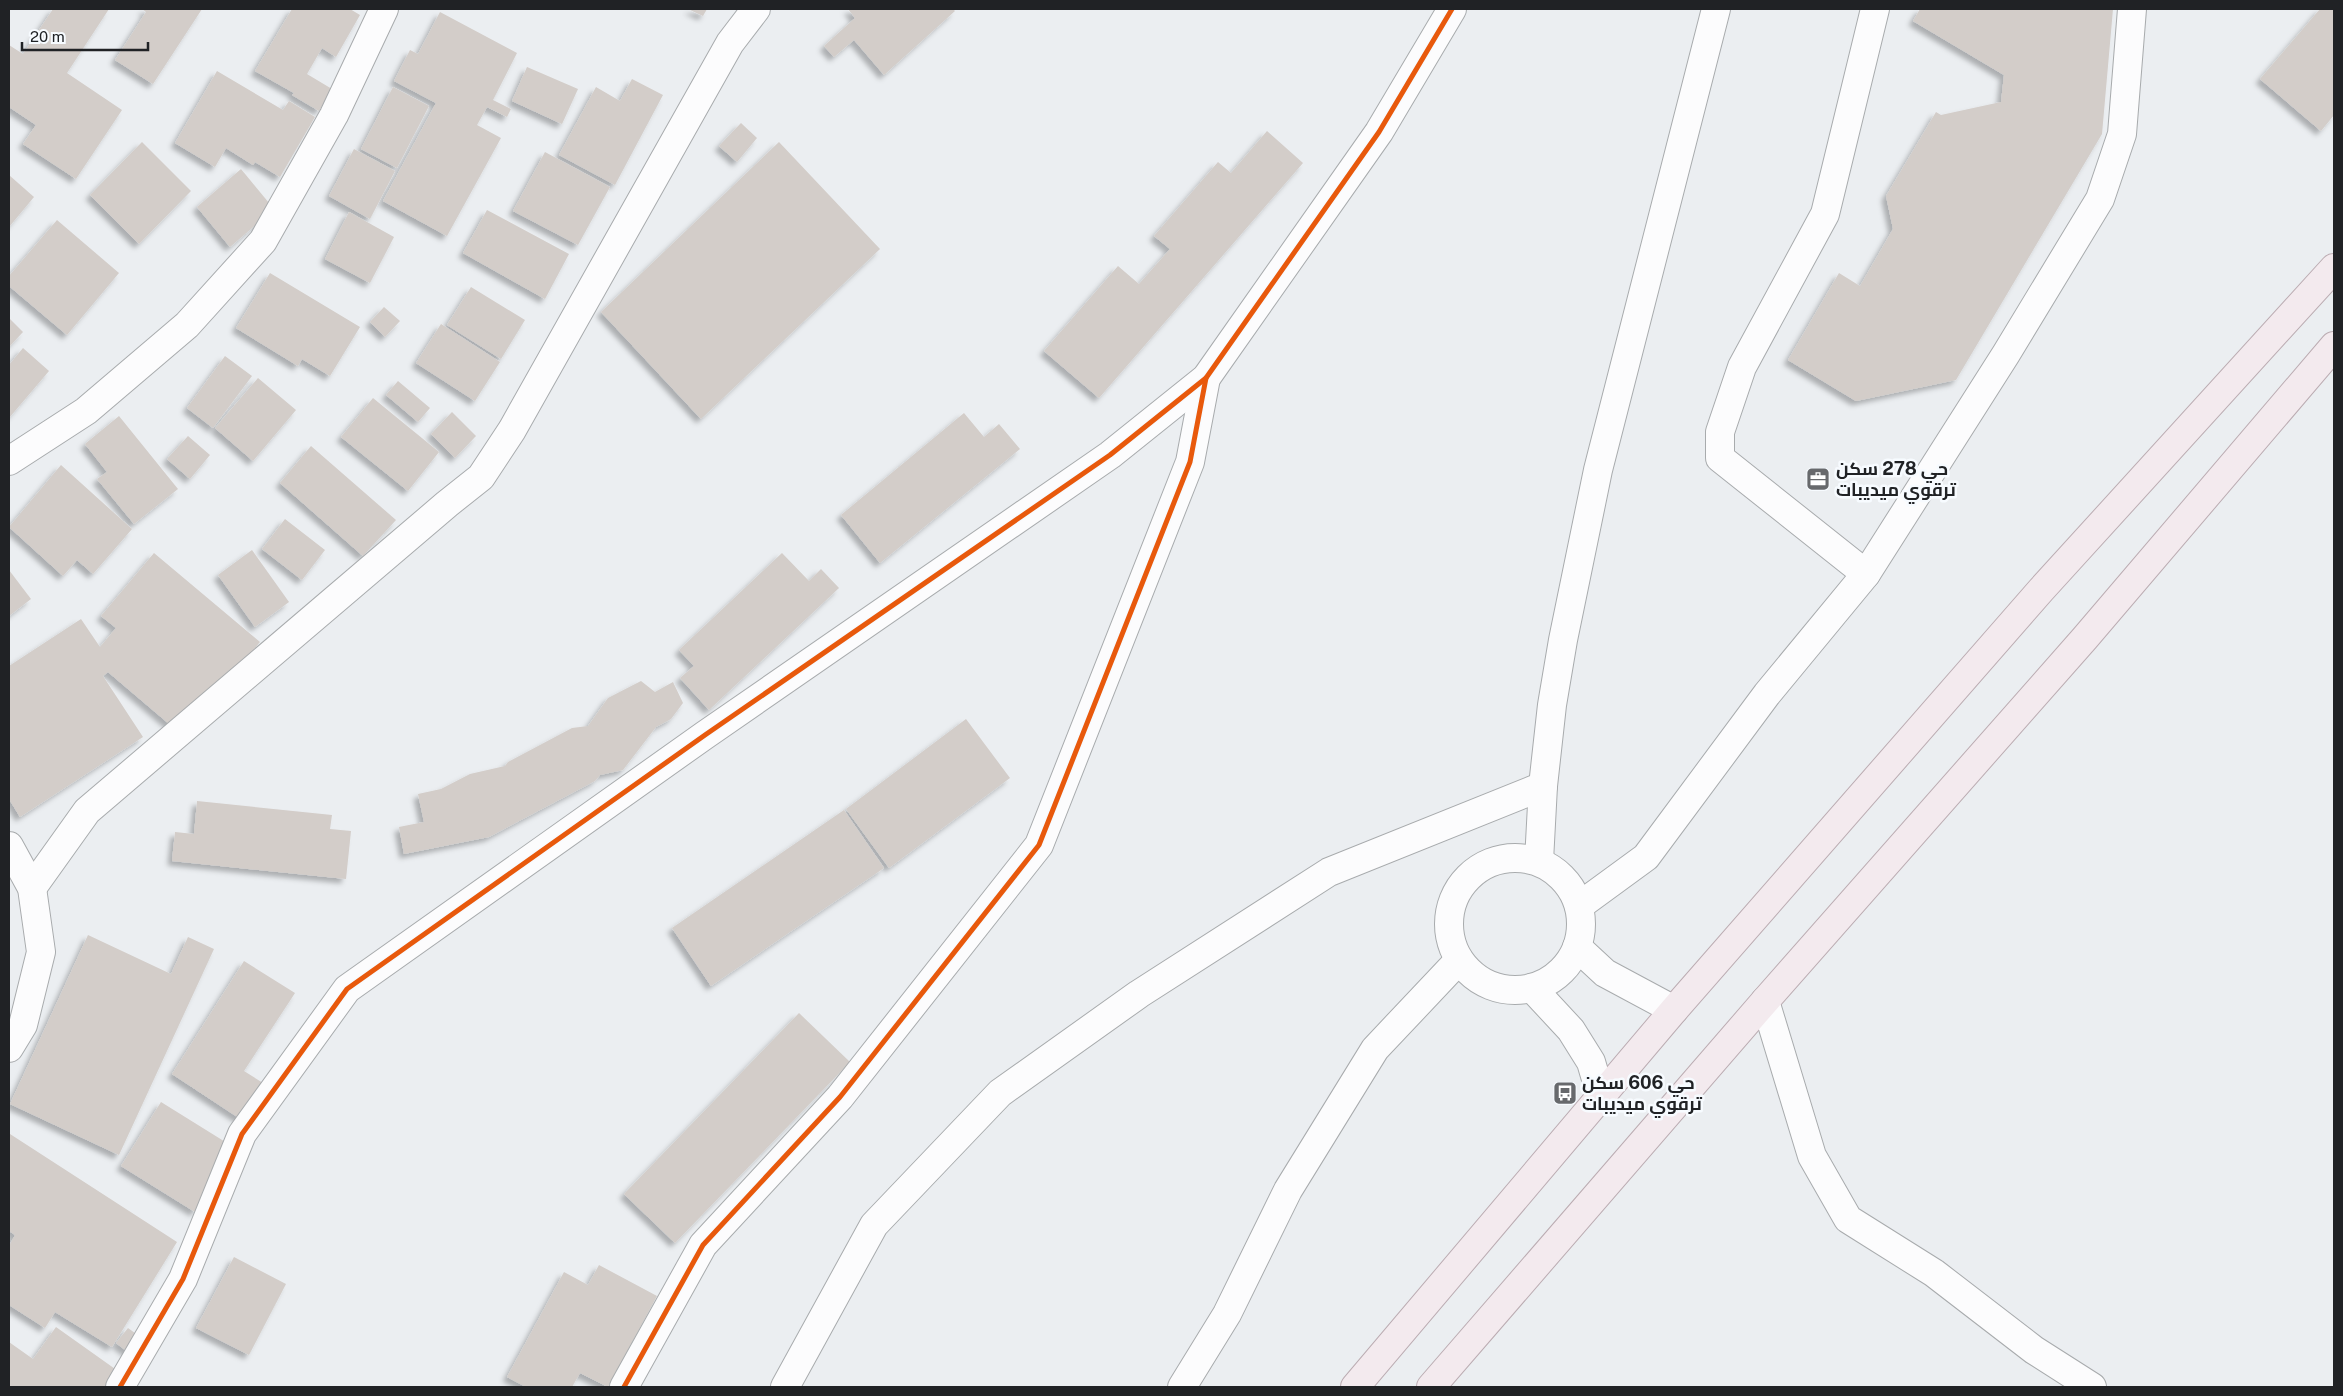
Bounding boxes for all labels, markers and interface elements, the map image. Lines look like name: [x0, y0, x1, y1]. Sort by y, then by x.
scale bar: [22, 20, 149, 52]
text: 20 m: [30, 28, 65, 45]
place label: حي 278 سكن ترقوي ميديبات: [1836, 458, 1956, 504]
office icon: حي 278 سكن ترقوي ميديبات: [1805, 466, 1831, 492]
place label: حي 606 سكن ترقوي ميديبات: [1582, 1072, 1702, 1118]
bus stop icon: حي 606 سكن ترقوي ميديبات: [1552, 1080, 1578, 1106]

